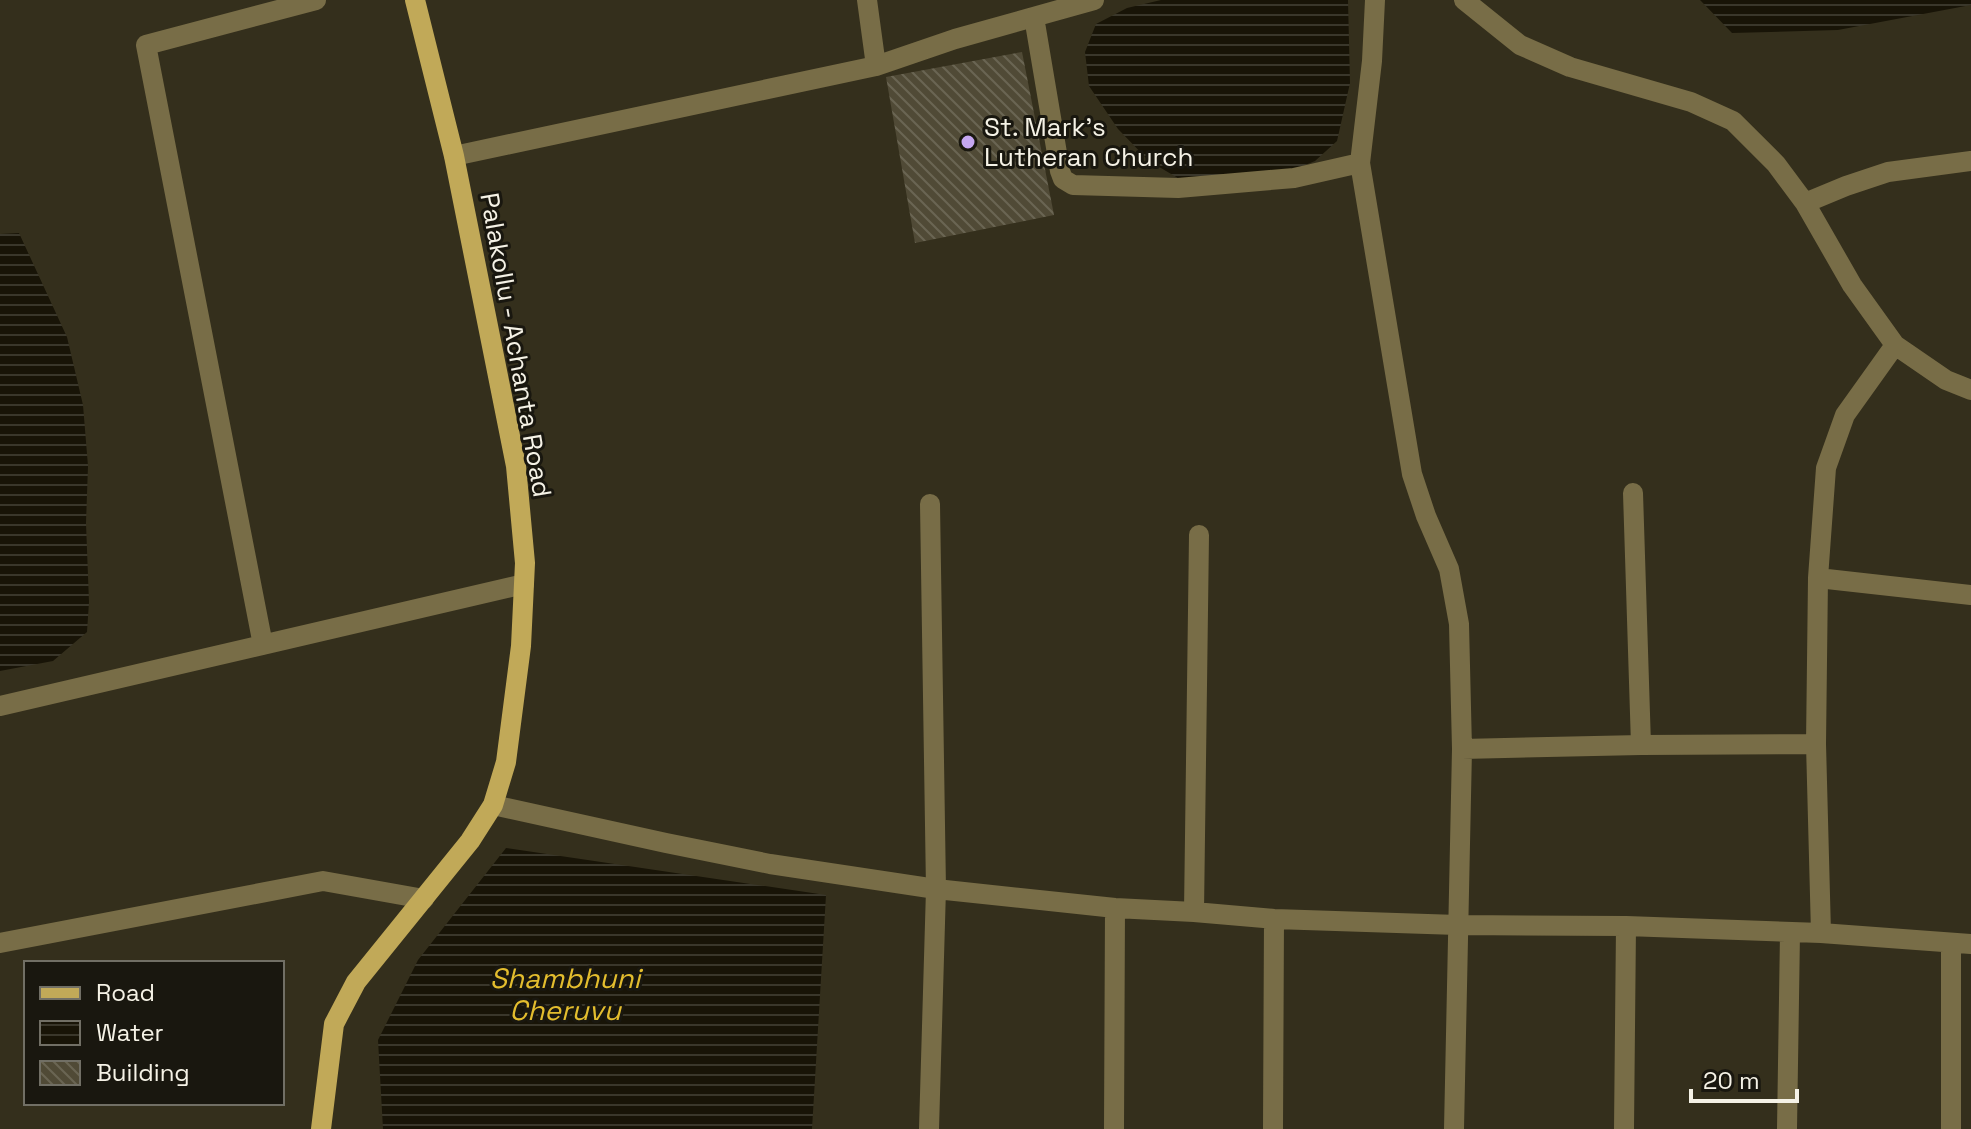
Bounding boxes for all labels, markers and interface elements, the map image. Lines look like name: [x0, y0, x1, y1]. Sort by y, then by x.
place label: St. Mark's Lutheran Church: [984, 110, 1193, 174]
marker: St. Mark's Lutheran Church: [959, 133, 977, 151]
street label: Palakollu - Achanta Road: [472, 190, 560, 500]
water label: Shambhuni Cheruvu: [490, 960, 643, 1028]
legend: [24, 961, 284, 1105]
text: Road: [96, 977, 155, 1008]
text: Water: [96, 1017, 164, 1048]
scale bar: [1691, 1053, 1797, 1103]
text: Building: [96, 1057, 190, 1088]
text: 20 m: [1703, 1065, 1760, 1096]

